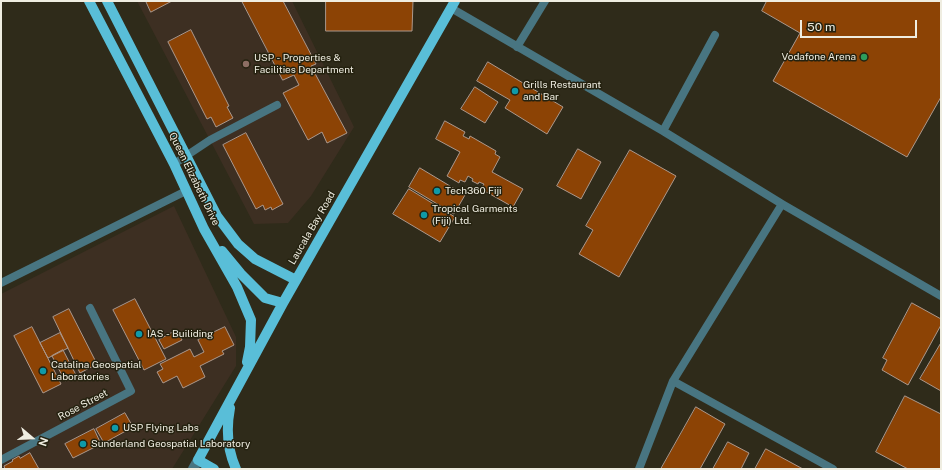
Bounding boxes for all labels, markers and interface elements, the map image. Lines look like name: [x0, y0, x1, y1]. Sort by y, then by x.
scale bar: [802, 12, 919, 38]
text: 50 m: [807, 20, 835, 34]
place label: Vodafone Arena: [781, 51, 856, 63]
place label: USP - Properties & Facilities Department: [254, 52, 354, 76]
marker: Vodafone Arena: [859, 52, 869, 62]
marker: USP - Properties & Facilities Department: [241, 59, 251, 69]
place label: Grills Restaurant and Bar: [523, 79, 601, 102]
marker: Grills Restaurant and Bar: [510, 86, 520, 96]
street label: Queen Elizabeth Drive: [166, 130, 222, 228]
place label: Tech360 Fiji: [445, 185, 502, 197]
marker: Tech360 Fiji: [432, 186, 442, 196]
street label: Laucala Bay Road: [286, 189, 338, 267]
place label: Tropical Garments (Fiji) Ltd.: [432, 203, 517, 226]
marker: Tropical Garments (Fiji) Ltd.: [419, 210, 429, 220]
place label: IAS - Builiding: [147, 328, 213, 340]
marker: IAS - Builiding: [134, 329, 144, 339]
place label: Catalina Geospatial Laboratories: [51, 359, 142, 382]
marker: Catalina Geospatial Laboratories: [38, 366, 48, 376]
street label: Rose Street: [56, 387, 110, 423]
north arrow: [12, 418, 52, 458]
place label: USP Flying Labs: [123, 422, 199, 434]
marker: USP Flying Labs: [110, 423, 120, 433]
text: N: [36, 436, 50, 448]
place label: Sunderland Geospatial Laboratory: [91, 438, 250, 450]
marker: Sunderland Geospatial Laboratory: [78, 439, 88, 449]

